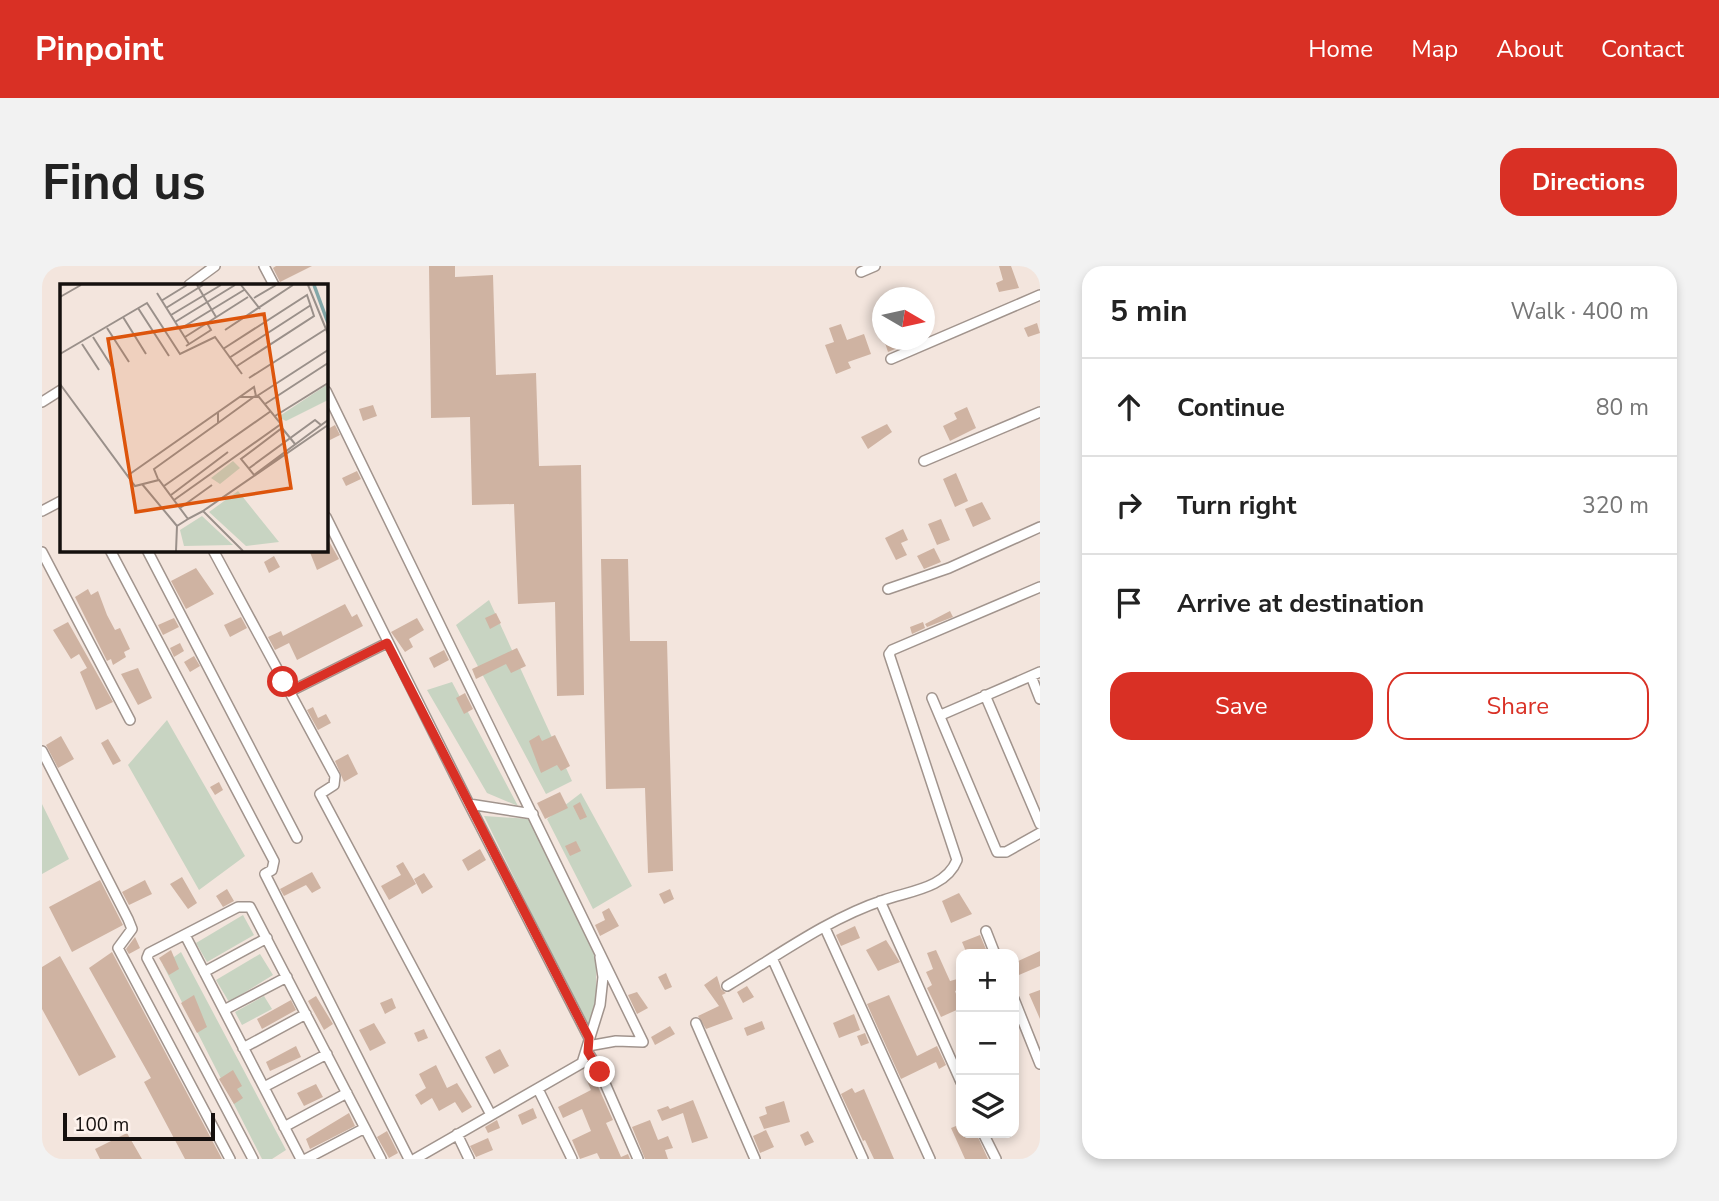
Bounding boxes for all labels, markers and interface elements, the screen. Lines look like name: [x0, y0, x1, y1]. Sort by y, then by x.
text: Pinpoint: [35, 27, 163, 72]
text: Home: [1308, 33, 1373, 65]
text: Map: [1411, 33, 1458, 65]
text: About: [1496, 33, 1563, 65]
text: Contact: [1601, 33, 1684, 65]
button: Directions: [1500, 148, 1677, 216]
text: Find us: [42, 149, 206, 216]
inset map: [60, 284, 327, 551]
north arrow: [872, 287, 935, 350]
text: 5 min: [1110, 291, 1188, 332]
text: Walk · 400 m: [1510, 296, 1649, 327]
icon: ahead: [1110, 388, 1148, 426]
text: Continue: [1177, 390, 1285, 425]
text: 80 m: [1596, 392, 1649, 423]
icon: right: [1110, 486, 1148, 524]
text: Turn right: [1177, 488, 1296, 523]
text: 320 m: [1582, 490, 1649, 521]
icon: arrive: [1110, 584, 1148, 622]
text: Arrive at destination: [1177, 586, 1424, 621]
route start: [267, 666, 298, 697]
button: Save: [1110, 672, 1373, 740]
button: Share: [1387, 672, 1649, 740]
map controls: [956, 949, 1019, 1138]
button: +: [956, 949, 1019, 1012]
button: −: [956, 1012, 1019, 1075]
route end: [584, 1056, 615, 1087]
button: layers: [956, 1075, 1019, 1138]
scale bar: [63, 1110, 215, 1142]
text: 100 m: [74, 1112, 129, 1138]

